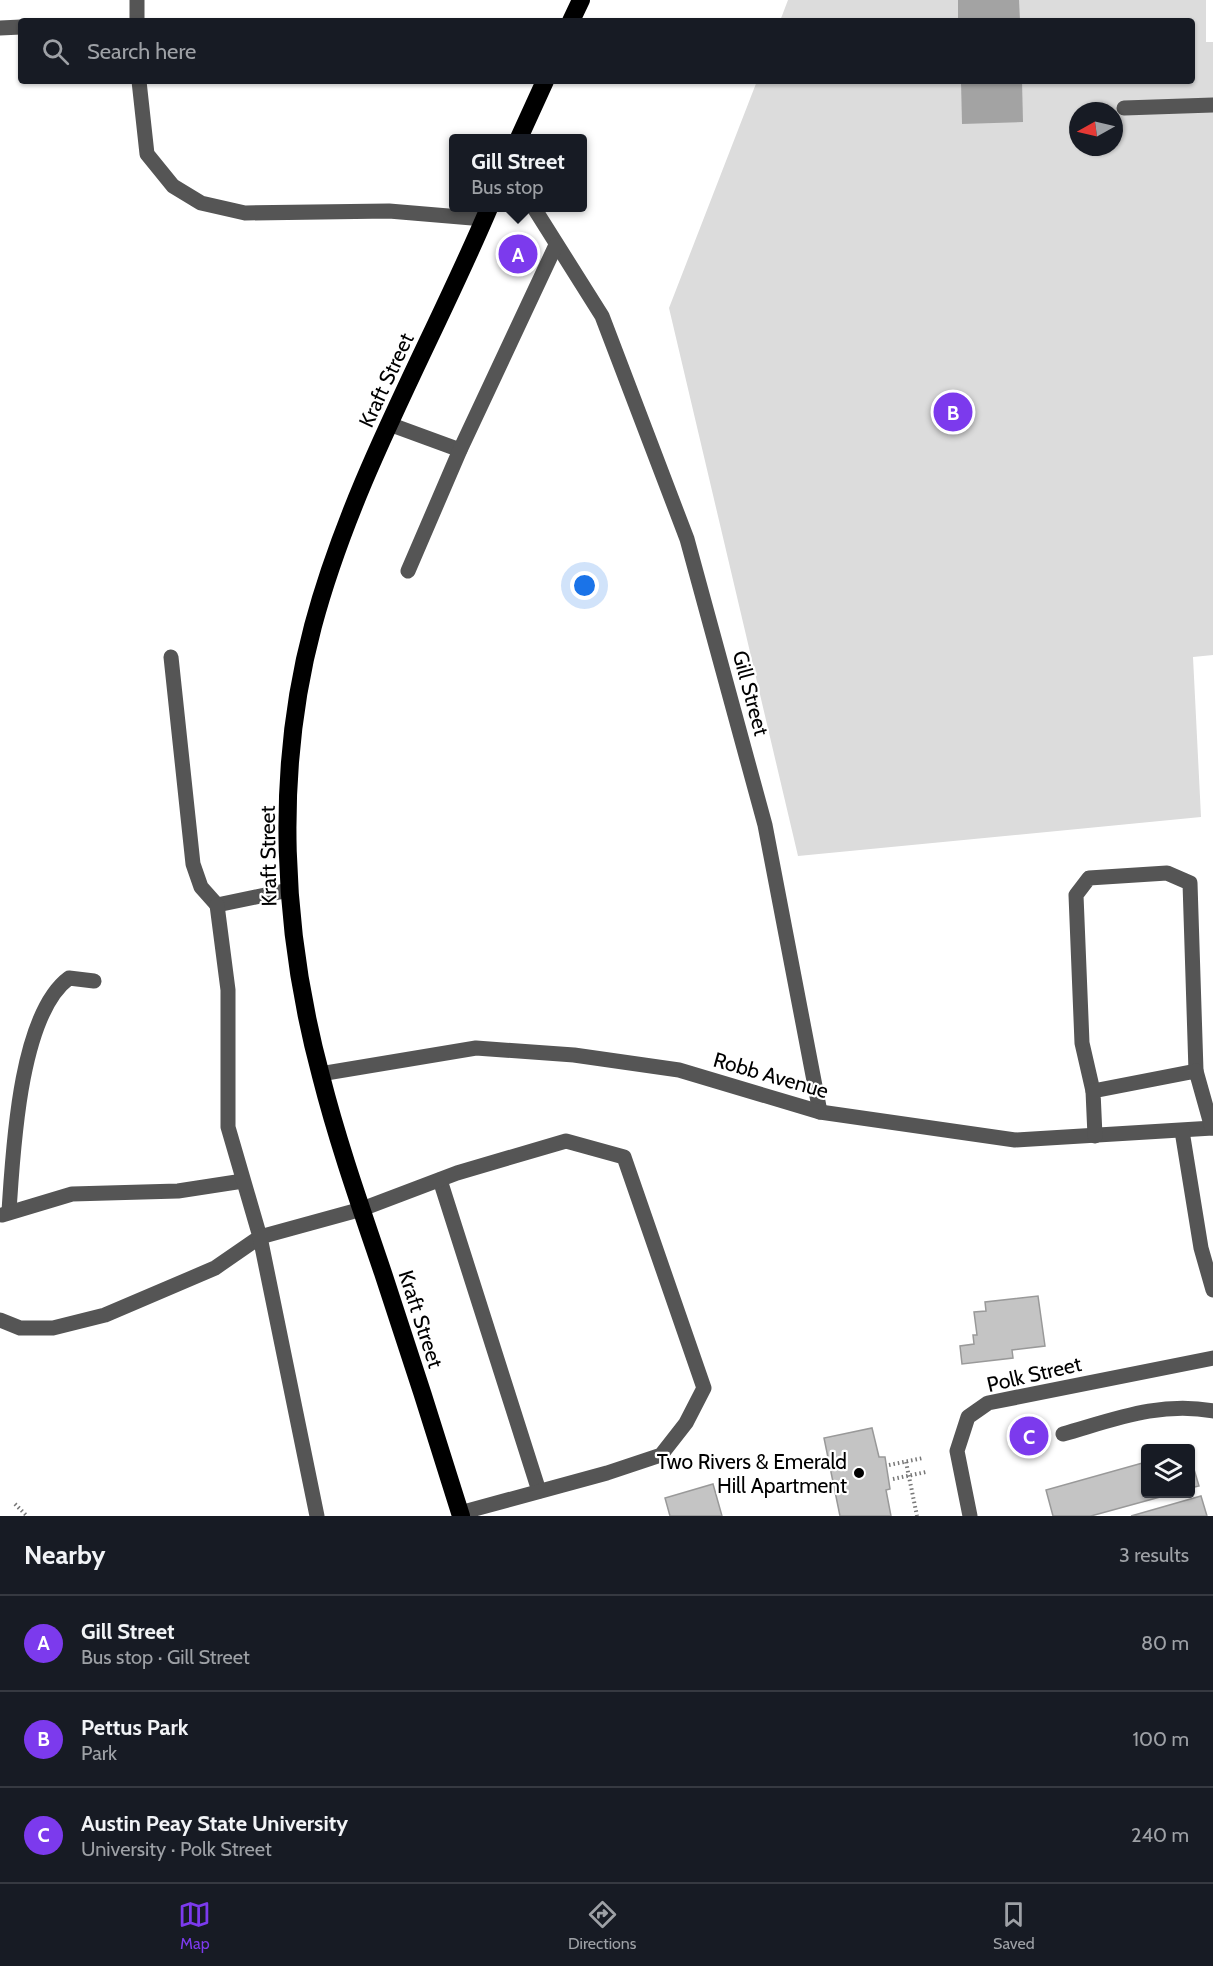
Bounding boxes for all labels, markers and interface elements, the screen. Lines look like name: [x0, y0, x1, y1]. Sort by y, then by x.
search box: [18, 18, 1195, 84]
icon: search: [39, 35, 72, 68]
text: Search here: [87, 38, 196, 65]
north arrow: [1069, 102, 1123, 156]
popup: [449, 134, 587, 212]
text: Gill Street: [471, 148, 565, 175]
text: Bus stop: [471, 175, 543, 199]
pin: A: [498, 232, 538, 276]
street label: Kraft Street: [353, 329, 419, 431]
pin: B: [934, 390, 972, 434]
your location: [570, 571, 599, 600]
street label: Gill Street: [728, 648, 774, 738]
street label: Kraft Street: [255, 805, 281, 907]
street label: Robb Avenue: [711, 1047, 832, 1103]
street label: Kraft Street: [393, 1267, 449, 1371]
street label: Polk Street: [984, 1351, 1084, 1397]
pin: C: [1010, 1414, 1048, 1458]
map controls: [1141, 1444, 1195, 1498]
button: layers: [1141, 1444, 1195, 1498]
place label: Two Rivers & Emerald Hill Apartment: [657, 1449, 847, 1498]
marker: Two Rivers & Emerald Hill Apartment: [852, 1466, 866, 1480]
text: Nearby: [24, 1539, 105, 1571]
text: 3 results: [1119, 1543, 1189, 1567]
text: Gill Street: [81, 1618, 175, 1645]
text: A: [37, 1631, 50, 1655]
text: 80 m: [1141, 1631, 1189, 1655]
text: Bus stop · Gill Street: [81, 1645, 250, 1669]
text: Pettus Park: [81, 1714, 188, 1741]
text: B: [37, 1727, 50, 1751]
text: 100 m: [1133, 1727, 1189, 1751]
text: Park: [81, 1741, 117, 1765]
text: Austin Peay State University: [81, 1810, 348, 1837]
text: C: [37, 1823, 50, 1847]
text: 240 m: [1131, 1823, 1189, 1847]
text: University · Polk Street: [81, 1837, 272, 1861]
tab: Map: [178, 1898, 211, 1953]
tab: Directions: [568, 1898, 636, 1953]
tab: Saved: [993, 1898, 1035, 1953]

